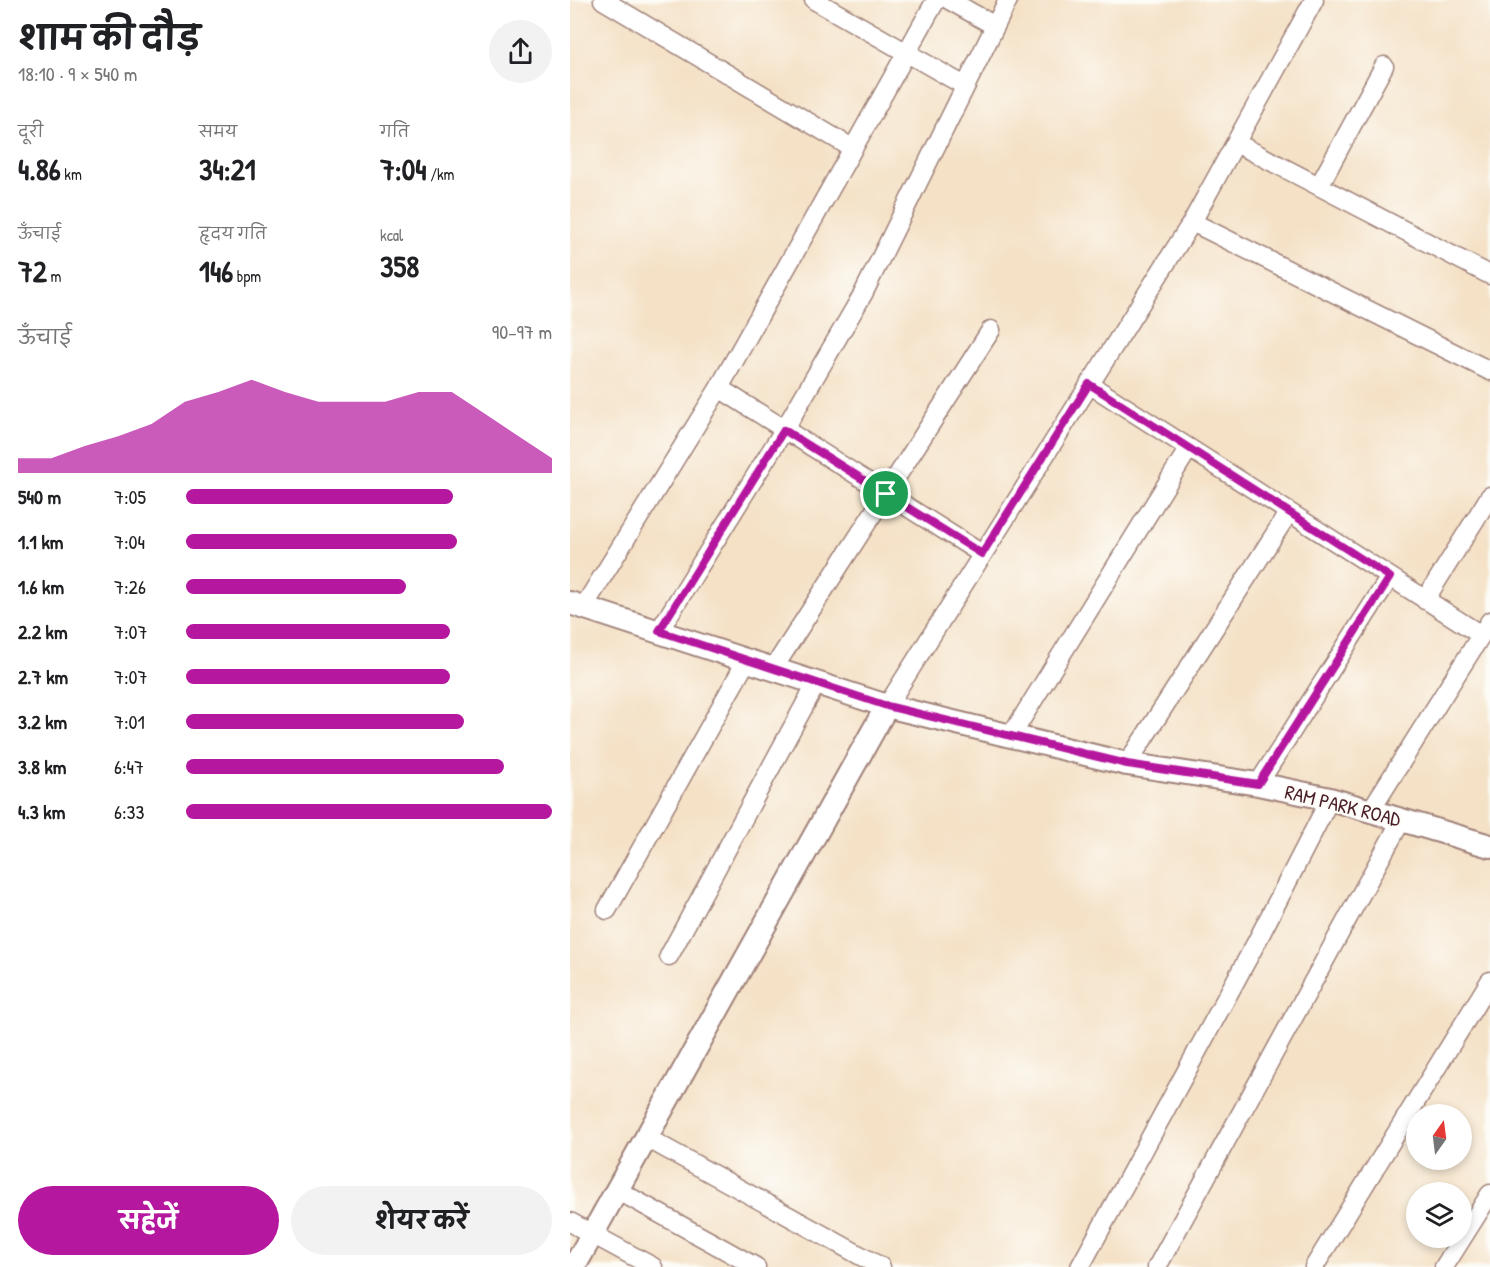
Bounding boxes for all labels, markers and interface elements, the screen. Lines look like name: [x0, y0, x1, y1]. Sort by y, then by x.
text: शाम की दौड़: [18, 15, 200, 59]
button: share: [489, 20, 552, 83]
text: 18:10 · 9 × 540 m: [18, 60, 137, 87]
text: दूरी: [18, 120, 43, 142]
text: समय: [199, 120, 237, 142]
text: गति: [380, 120, 409, 142]
text: 4.86: [18, 149, 61, 189]
text: 34:21: [199, 149, 256, 189]
text: 7:04: [380, 149, 427, 189]
text: km: [61, 163, 82, 185]
text: /km: [427, 163, 454, 185]
text: ऊँचाई: [18, 222, 61, 244]
text: हृदय गति: [199, 222, 267, 244]
text: kcal: [380, 224, 403, 246]
text: 358: [380, 246, 419, 286]
text: 72: [18, 251, 47, 291]
text: 146: [199, 251, 233, 291]
text: m: [47, 265, 61, 287]
text: bpm: [233, 265, 261, 287]
text: 90–97 m: [492, 318, 552, 345]
text: ऊँचाई: [18, 323, 72, 350]
pin: [860, 468, 911, 519]
icon: arrive: [869, 477, 902, 510]
text: 540 m: [18, 483, 61, 510]
text: 7:05: [114, 483, 146, 510]
text: 1.1 km: [18, 528, 63, 555]
text: 7:04: [114, 528, 145, 555]
text: 1.6 km: [18, 573, 64, 600]
text: 7:26: [114, 573, 146, 600]
text: 2.2 km: [18, 618, 68, 645]
text: 7:07: [114, 618, 147, 645]
text: 2.7 km: [18, 663, 68, 690]
text: 7:07: [114, 663, 147, 690]
text: 3.2 km: [18, 708, 67, 735]
text: 7:01: [114, 708, 145, 735]
text: 3.8 km: [18, 753, 66, 780]
text: 6:47: [114, 753, 144, 780]
street label: RAM PARK ROAD: [1282, 778, 1404, 833]
text: 4.3 km: [18, 798, 65, 825]
text: 6:33: [114, 798, 145, 825]
north arrow: [1406, 1104, 1472, 1170]
map controls: [1406, 1104, 1472, 1248]
button: layers: [1406, 1182, 1472, 1248]
button: सहेजें: [18, 1186, 279, 1255]
button: शेयर करें: [291, 1186, 552, 1255]

